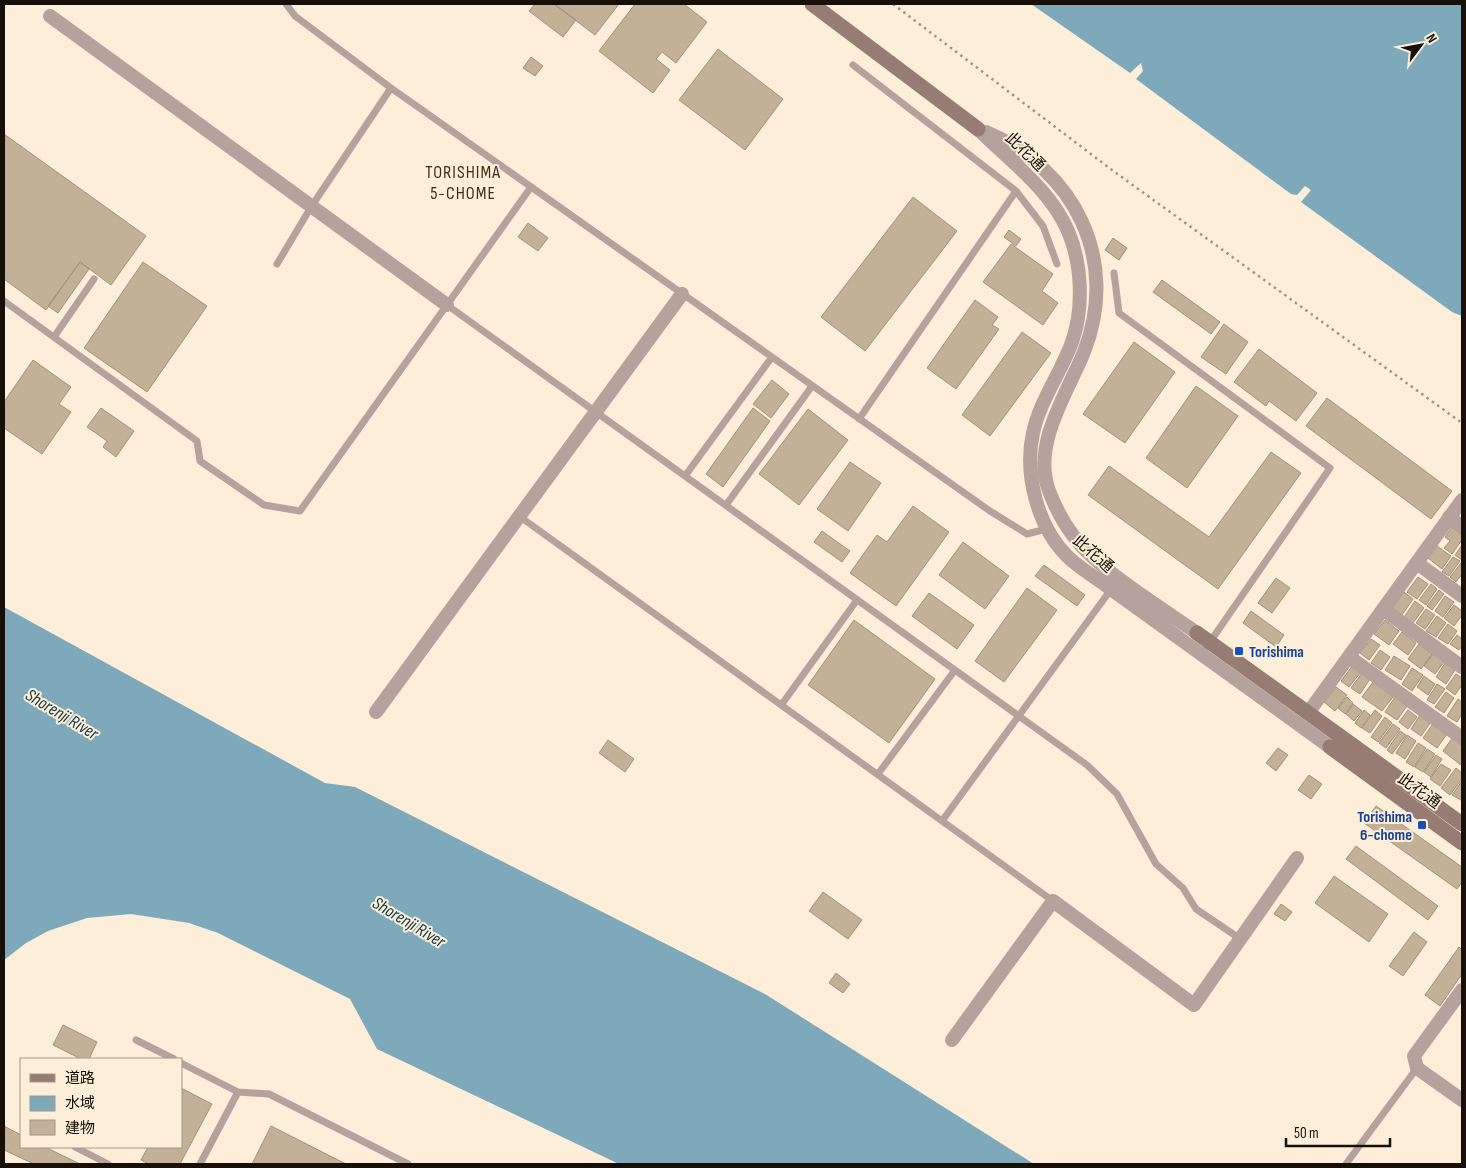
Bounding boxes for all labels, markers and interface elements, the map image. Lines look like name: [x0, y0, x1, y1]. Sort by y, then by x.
north arrow: [1396, 20, 1446, 70]
text: N: [1422, 31, 1441, 46]
street label: 此花通: [1001, 129, 1049, 176]
district label: TORISHIMA 5-CHOME: [425, 162, 501, 204]
street label: 此花通: [1069, 531, 1117, 577]
place label: Torishima: [1249, 643, 1304, 662]
marker: Torishima: [1233, 645, 1245, 657]
water label: Shorenji River: [22, 685, 103, 745]
street label: 此花通: [1394, 769, 1444, 813]
place label: Torishima 6-chome: [1357, 808, 1412, 845]
marker: Torishima 6-chome: [1416, 819, 1428, 831]
water label: Shorenji River: [369, 893, 450, 953]
legend: [20, 1058, 182, 1148]
text: 道路: [65, 1069, 95, 1088]
text: 水域: [65, 1094, 95, 1113]
scale bar: [1286, 1116, 1390, 1148]
text: 建物: [65, 1119, 95, 1138]
text: 50 m: [1294, 1124, 1319, 1143]

